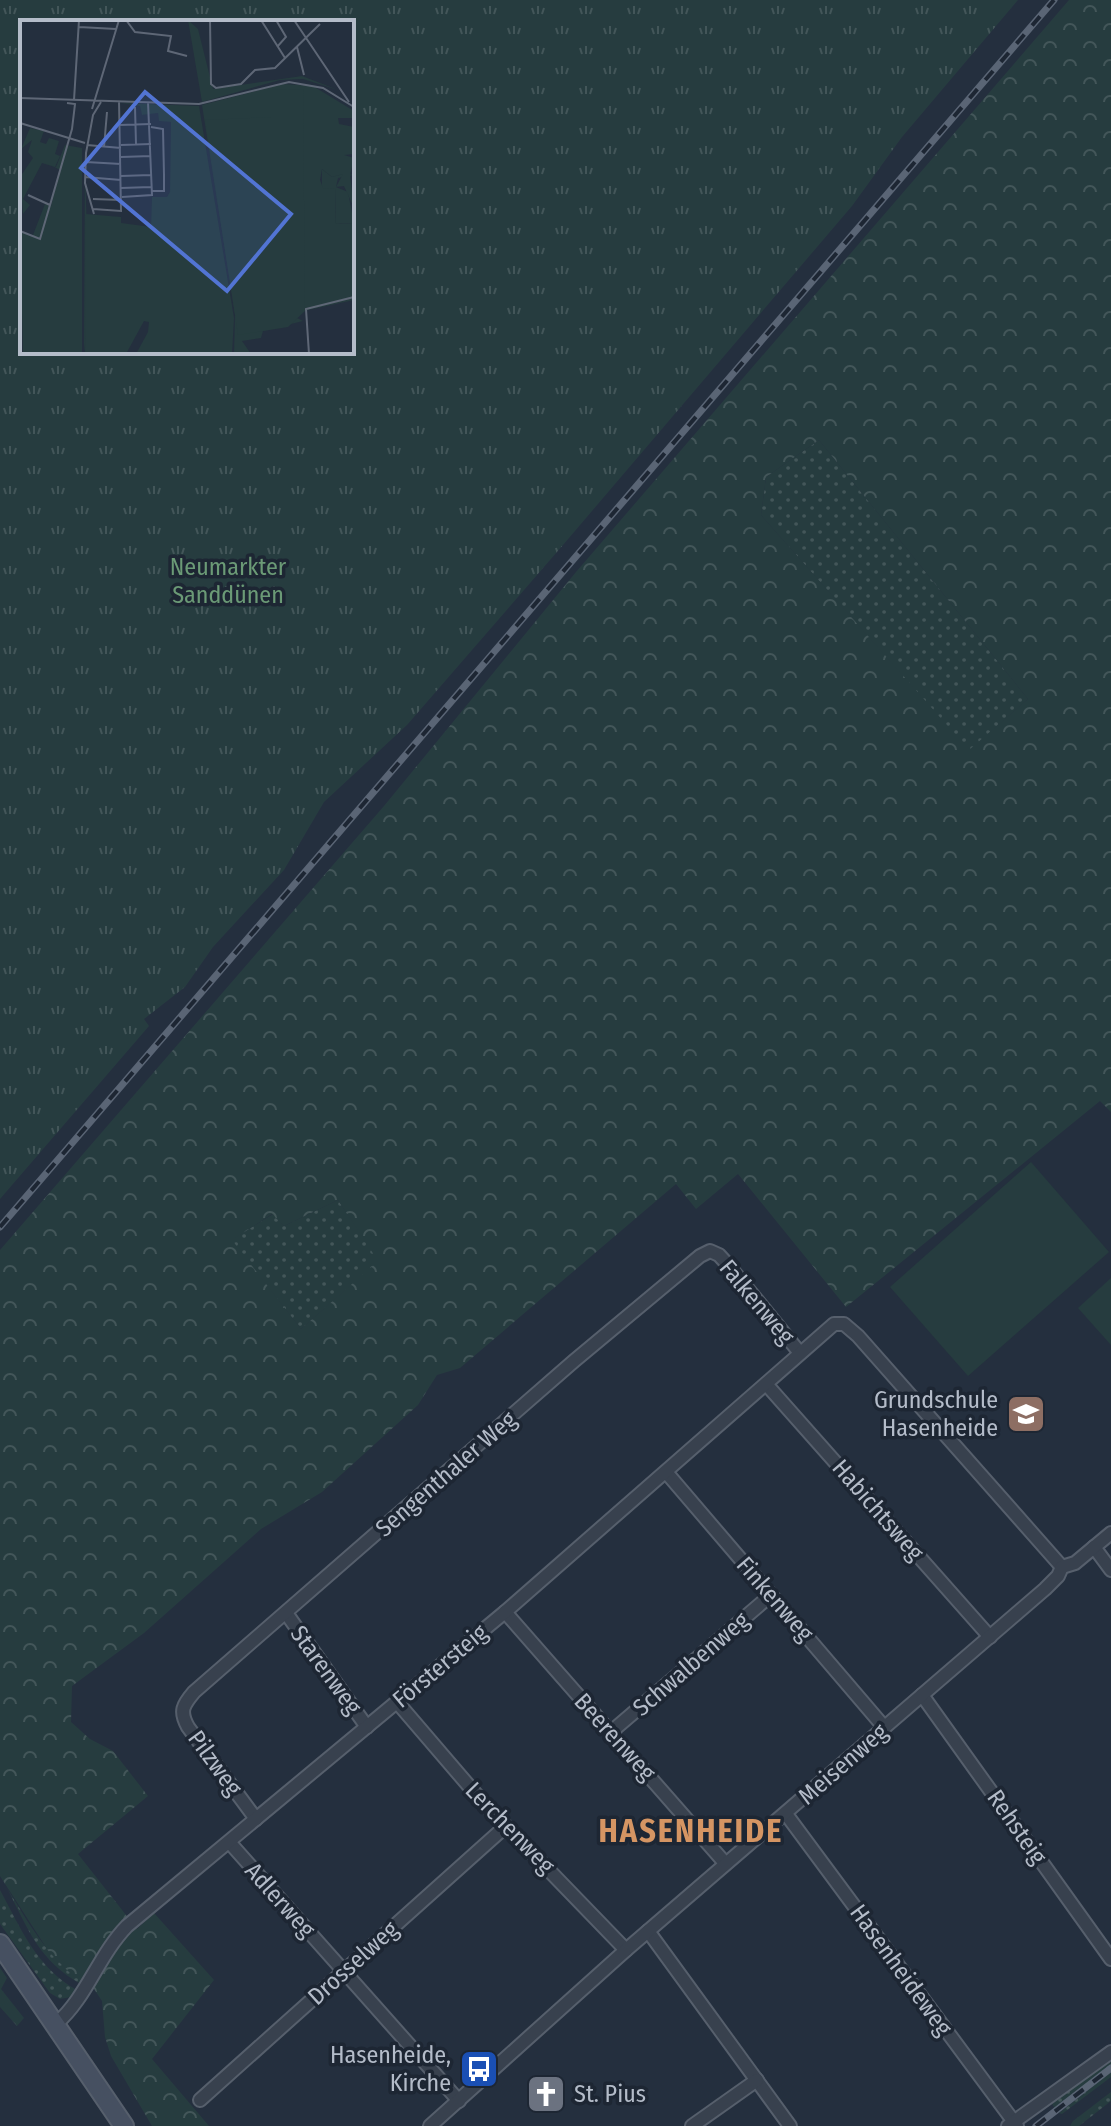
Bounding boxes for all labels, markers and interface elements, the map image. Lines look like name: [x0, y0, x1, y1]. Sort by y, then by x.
inset map: [20, 20, 354, 354]
park label: Neumarkter Sanddünen: [170, 553, 287, 609]
street label: Falkenweg: [714, 1254, 801, 1350]
place label: Grundschule Hasenheide: [874, 1386, 998, 1442]
school or university icon: Grundschule Hasenheide: [1005, 1393, 1047, 1435]
street label: Sengenthaler Weg: [370, 1405, 522, 1543]
street label: Habichtsweg: [826, 1454, 930, 1567]
street label: Finkenweg: [731, 1551, 820, 1648]
street label: Schwalbenweg: [627, 1606, 755, 1722]
street label: Förstersteig: [387, 1618, 494, 1714]
street label: Starenweg: [285, 1620, 368, 1720]
street label: Beerenweg: [568, 1688, 662, 1787]
street label: Meisenweg: [793, 1717, 894, 1810]
street label: Pilzweg: [182, 1725, 248, 1802]
street label: Lerchenweg: [460, 1777, 561, 1880]
street label: Rehsteig: [981, 1785, 1053, 1870]
district label: HASENHEIDE: [599, 1812, 783, 1850]
street label: Adlerweg: [239, 1857, 321, 1944]
street label: Hasenheideweg: [844, 1899, 958, 2042]
street label: Drosselweg: [302, 1915, 404, 2011]
place label: Hasenheide, Kirche: [330, 2041, 451, 2097]
bus stop icon: Hasenheide, Kirche: [458, 2048, 500, 2090]
church icon: St. Pius: [525, 2073, 567, 2115]
place label: St. Pius: [574, 2080, 646, 2108]

